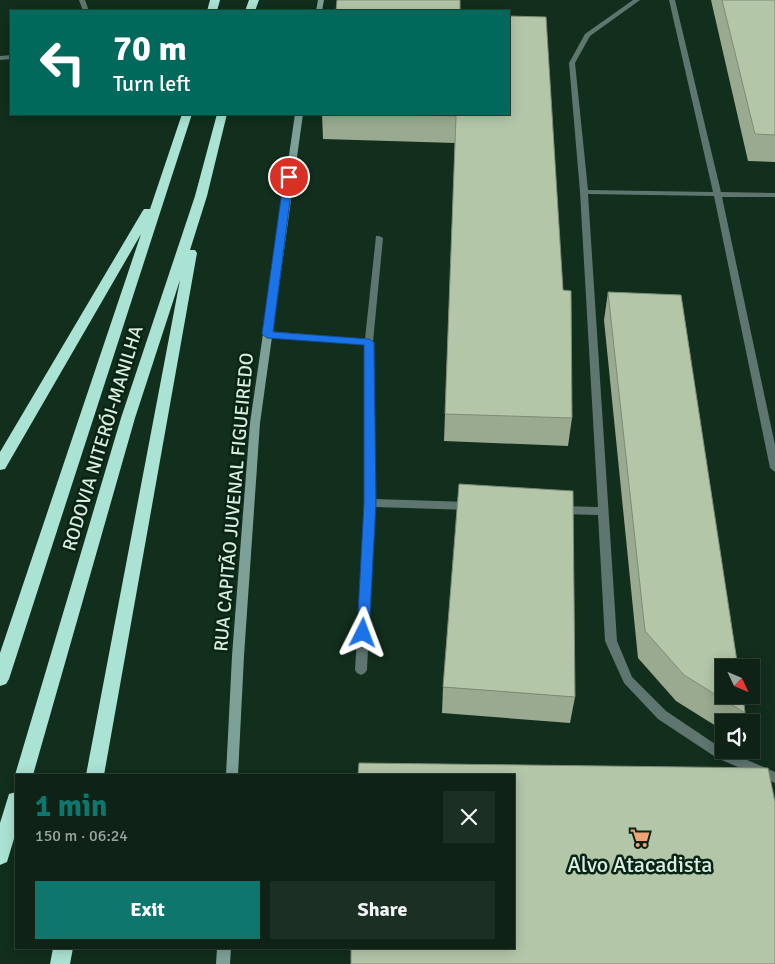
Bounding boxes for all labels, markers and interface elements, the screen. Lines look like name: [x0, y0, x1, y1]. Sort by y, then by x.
text: 70 m: [113, 27, 187, 70]
icon: left: [30, 30, 95, 95]
text: Turn left: [113, 70, 191, 97]
pin: [268, 156, 310, 198]
icon: arrive: [275, 163, 303, 191]
street label: RODOVIA NITERÓI-MANILHA: [57, 322, 149, 554]
street label: RUA CAPITÃO JUVENAL FIGUEIREDO: [209, 352, 259, 653]
position arrow: [336, 606, 388, 658]
north arrow: [715, 659, 760, 704]
map controls: [715, 659, 760, 759]
button: sound: [715, 714, 760, 759]
text: 1 min: [35, 788, 107, 825]
button: close: [443, 791, 495, 843]
text: 150 m · 06:24: [35, 826, 128, 846]
supermarket icon: Alvo Atacadista: [629, 827, 651, 849]
place label: Alvo Atacadista: [568, 851, 712, 878]
button: Exit: [35, 881, 260, 939]
button: Share: [270, 881, 495, 939]

